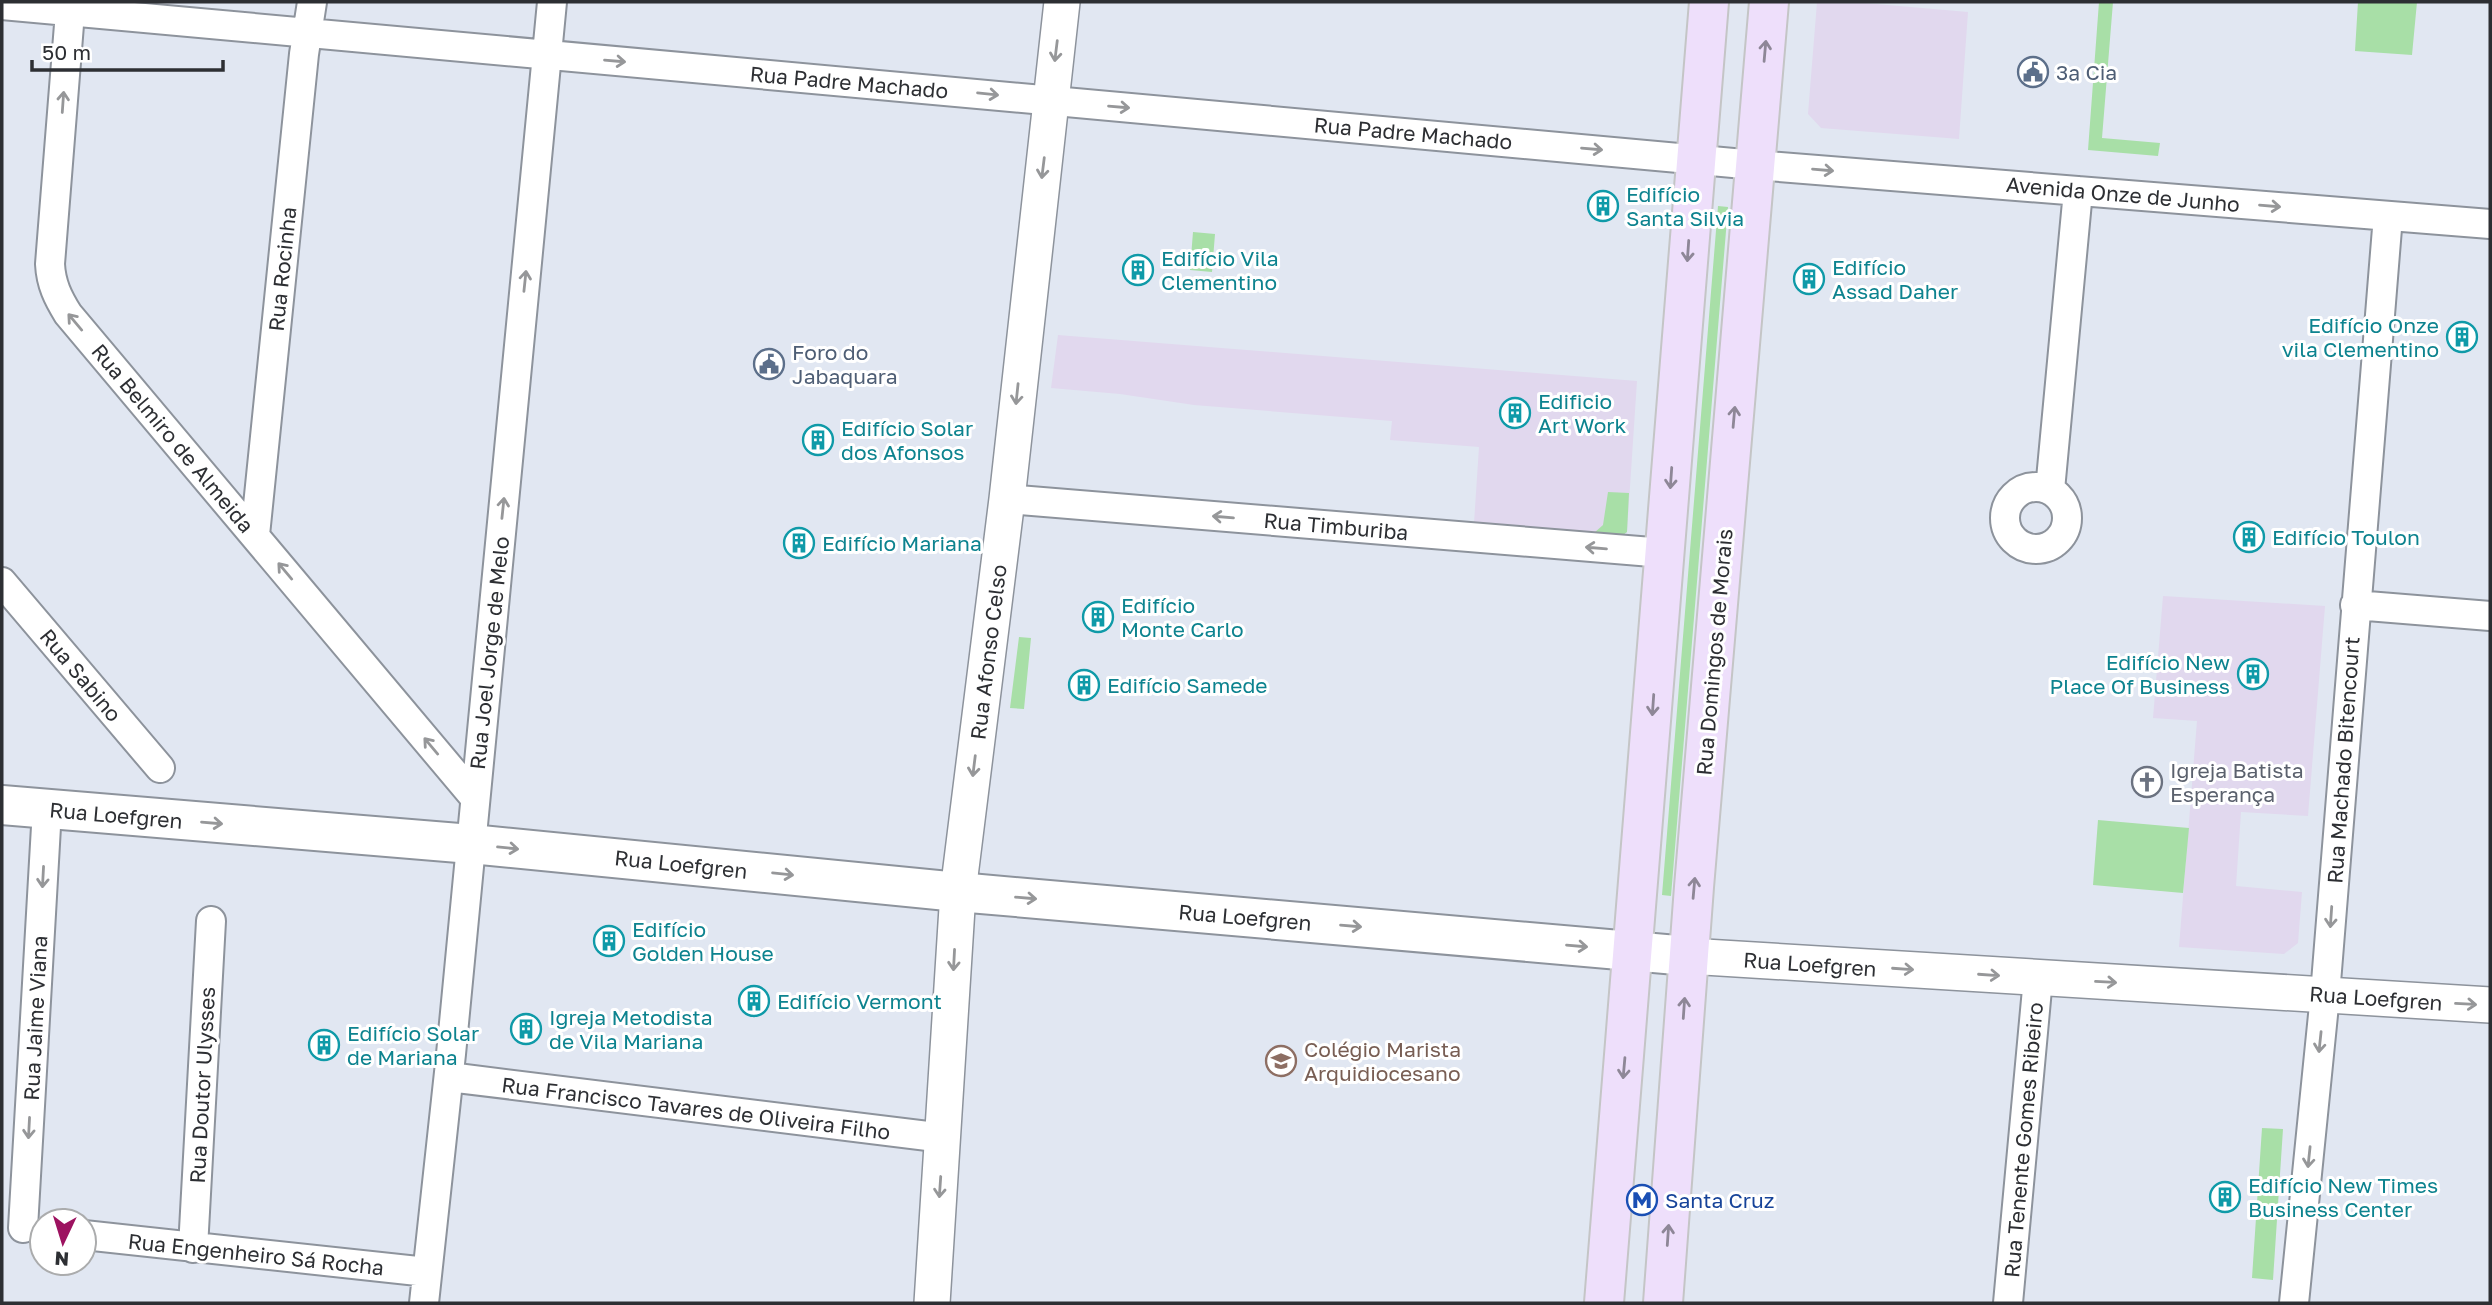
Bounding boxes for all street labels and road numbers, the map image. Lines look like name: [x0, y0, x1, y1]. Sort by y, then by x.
street label: Rua Padre Machado: [749, 60, 949, 104]
street label: Rua Padre Machado: [1313, 111, 1513, 155]
street label: Avenida Onze de Junho: [2005, 171, 2241, 217]
street label: Rua Rocinha: [263, 205, 301, 333]
street label: Rua Belmiro de Almeida: [86, 338, 260, 538]
street label: Rua Timburiba: [1263, 507, 1409, 545]
street label: Rua Domingos de Morais: [1690, 528, 1738, 776]
street label: Rua Joel Jorge de Melo: [464, 535, 514, 771]
street label: Rua Afonso Celso: [964, 563, 1012, 741]
street label: Rua Sabino: [35, 623, 127, 727]
street label: Rua Machado Bitencourt: [2321, 636, 2365, 884]
street label: Rua Loefgren: [48, 796, 184, 834]
street label: Rua Loefgren: [613, 844, 749, 884]
street label: Rua Loefgren: [1177, 898, 1313, 936]
street label: Rua Jaime Viana: [18, 935, 52, 1101]
street label: Rua Loefgren: [1743, 946, 1877, 982]
street label: Rua Loefgren: [2309, 980, 2443, 1016]
street label: Rua Doutor Ulysses: [184, 986, 220, 1184]
street label: Rua Tenente Gomes Ribeiro: [1998, 1001, 2048, 1279]
street label: Rua Francisco Tavares de Oliveira Filho: [500, 1071, 892, 1145]
street label: Rua Engenheiro Sá Rocha: [127, 1228, 385, 1280]

